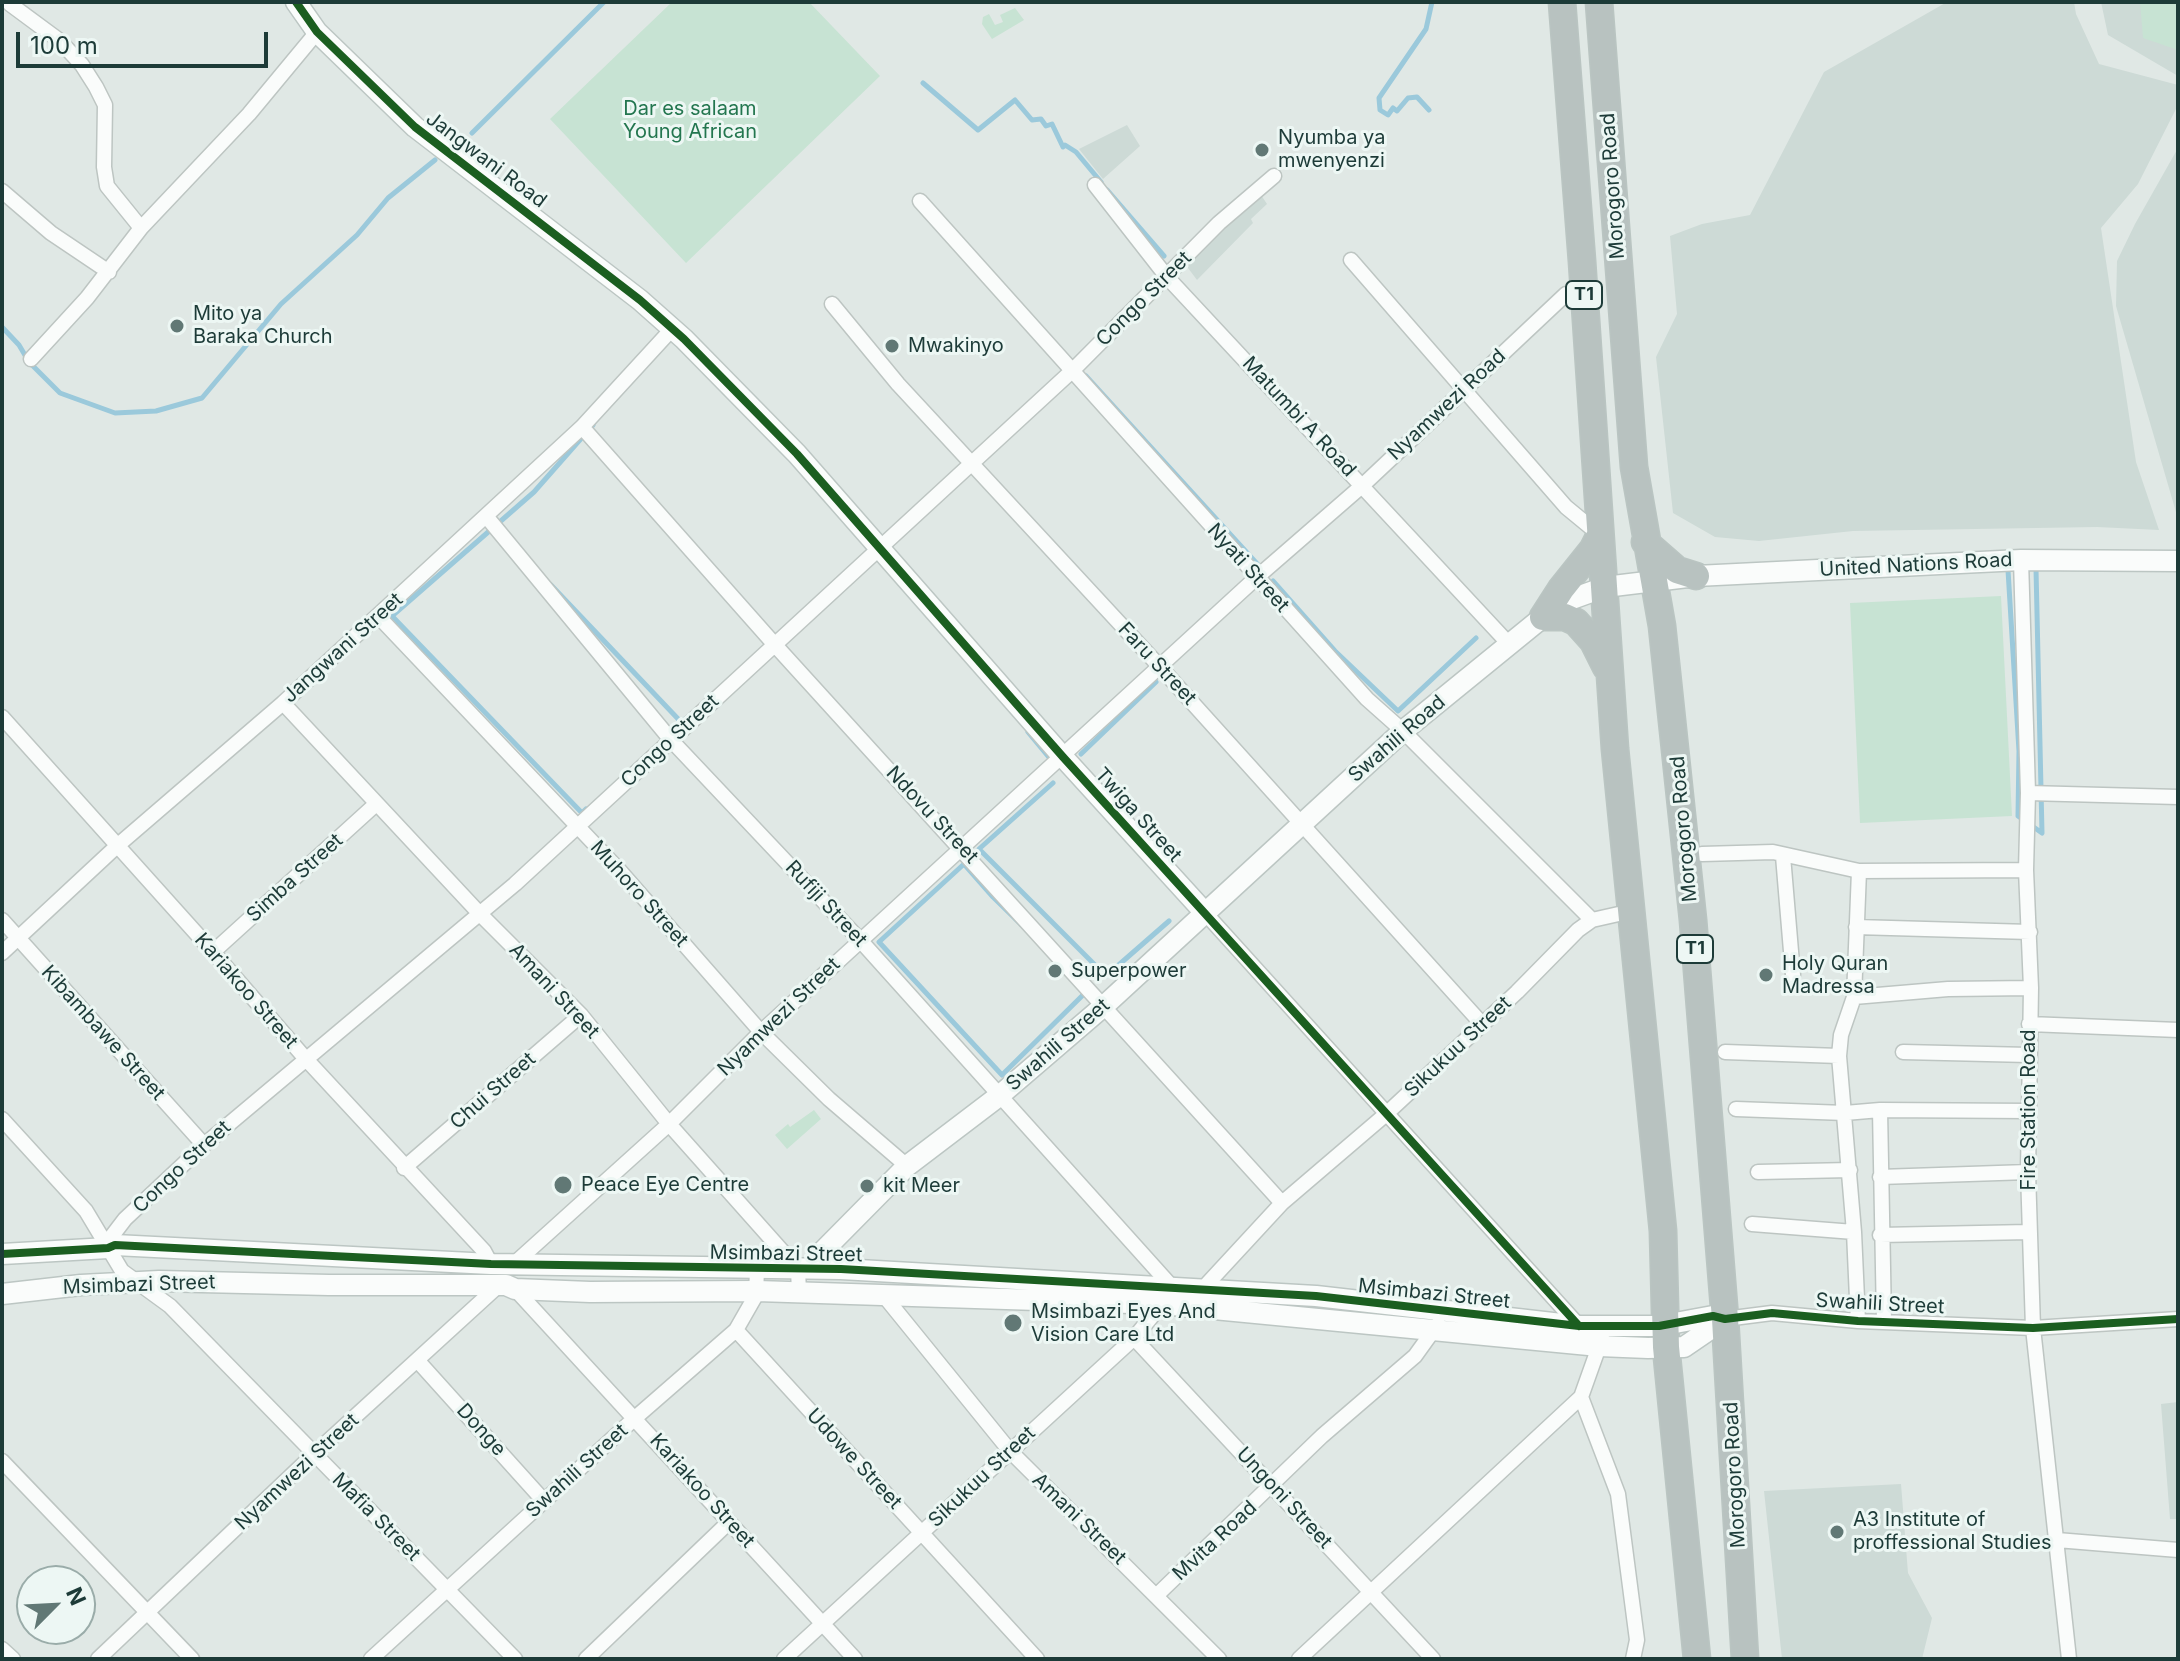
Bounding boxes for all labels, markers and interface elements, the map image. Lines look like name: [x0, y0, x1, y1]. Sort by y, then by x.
scale bar: [20, 16, 272, 66]
text: 100 m: [30, 31, 98, 60]
park label: Dar es salaam Young African: [623, 97, 757, 144]
street label: Jangwani Road: [421, 107, 551, 213]
street label: Morogoro Road: [1596, 112, 1630, 260]
place label: Nyumba ya mwenyenzi: [1278, 126, 1385, 173]
marker: Nyumba ya mwenyenzi: [1253, 141, 1271, 159]
street label: Congo Street: [1091, 246, 1197, 352]
road number: T1: [1566, 281, 1602, 309]
place label: Mito ya Baraka Church: [193, 302, 333, 349]
marker: Mito ya Baraka Church: [168, 317, 186, 335]
place label: Mwakinyo: [908, 334, 1004, 358]
marker: Mwakinyo: [883, 337, 901, 355]
street label: Nyamwezi Road: [1383, 344, 1511, 466]
street label: Matumbi A Road: [1237, 352, 1361, 482]
street label: Nyati Street: [1202, 519, 1294, 617]
street label: United Nations Road: [1819, 548, 2013, 582]
street label: Jangwani Street: [278, 588, 408, 708]
street label: Faru Street: [1113, 618, 1201, 710]
street label: Congo Street: [616, 690, 724, 792]
street label: Swahili Road: [1344, 690, 1450, 788]
street label: Morogoro Road: [1666, 755, 1702, 903]
street label: Ndovu Street: [881, 761, 983, 869]
street label: Twiga Street: [1089, 763, 1187, 867]
street label: Simba Street: [242, 829, 348, 927]
street label: Muhoro Street: [585, 836, 693, 952]
street label: Rufiji Street: [780, 856, 872, 952]
street label: Kariakoo Street: [189, 928, 303, 1054]
road number: T1: [1677, 935, 1713, 963]
street label: Amani Street: [504, 938, 604, 1044]
place label: Holy Quran Madressa: [1782, 952, 1888, 999]
street label: Nyamwezi Street: [713, 953, 845, 1081]
place label: Superpower: [1071, 959, 1186, 983]
street label: Kibambawe Street: [36, 961, 170, 1105]
marker: Superpower: [1046, 962, 1064, 980]
marker: Holy Quran Madressa: [1757, 966, 1775, 984]
street label: Sikukuu Street: [1400, 991, 1516, 1103]
street label: Swahili Street: [1002, 994, 1114, 1096]
street label: Fire Station Road: [2017, 1030, 2041, 1190]
street label: Chui Street: [445, 1047, 541, 1135]
street label: Congo Street: [128, 1116, 236, 1218]
place label: Peace Eye Centre: [581, 1173, 749, 1197]
marker: Peace Eye Centre: [552, 1174, 574, 1196]
place label: kit Meer: [883, 1174, 960, 1198]
marker: kit Meer: [858, 1177, 876, 1195]
street label: Msimbazi Street: [709, 1241, 863, 1267]
street label: Msimbazi Street: [62, 1270, 216, 1300]
street label: Msimbazi Street: [1357, 1274, 1511, 1314]
street label: Swahili Street: [1815, 1289, 1945, 1319]
place label: Msimbazi Eyes And Vision Care Ltd: [1031, 1300, 1216, 1347]
marker: Msimbazi Eyes And Vision Care Ltd: [1002, 1312, 1024, 1334]
street label: Donge: [451, 1399, 511, 1461]
street label: Morogoro Road: [1719, 1401, 1751, 1549]
street label: Udowe Street: [801, 1404, 907, 1514]
street label: Nyamwezi Street: [230, 1409, 364, 1535]
street label: Swahili Street: [521, 1419, 633, 1523]
street label: Sikukuu Street: [924, 1421, 1040, 1533]
street label: Kariakoo Street: [645, 1429, 759, 1553]
street label: Ungoni Street: [1231, 1442, 1337, 1554]
street label: Mafia Street: [327, 1468, 425, 1566]
street label: Amani Street: [1027, 1468, 1131, 1570]
street label: Mvita Road: [1168, 1496, 1262, 1586]
place label: A3 Institute of proffessional Studies: [1853, 1508, 2052, 1555]
marker: A3 Institute of proffessional Studies: [1828, 1523, 1846, 1541]
north arrow: [16, 1565, 96, 1645]
text: N: [61, 1583, 91, 1609]

